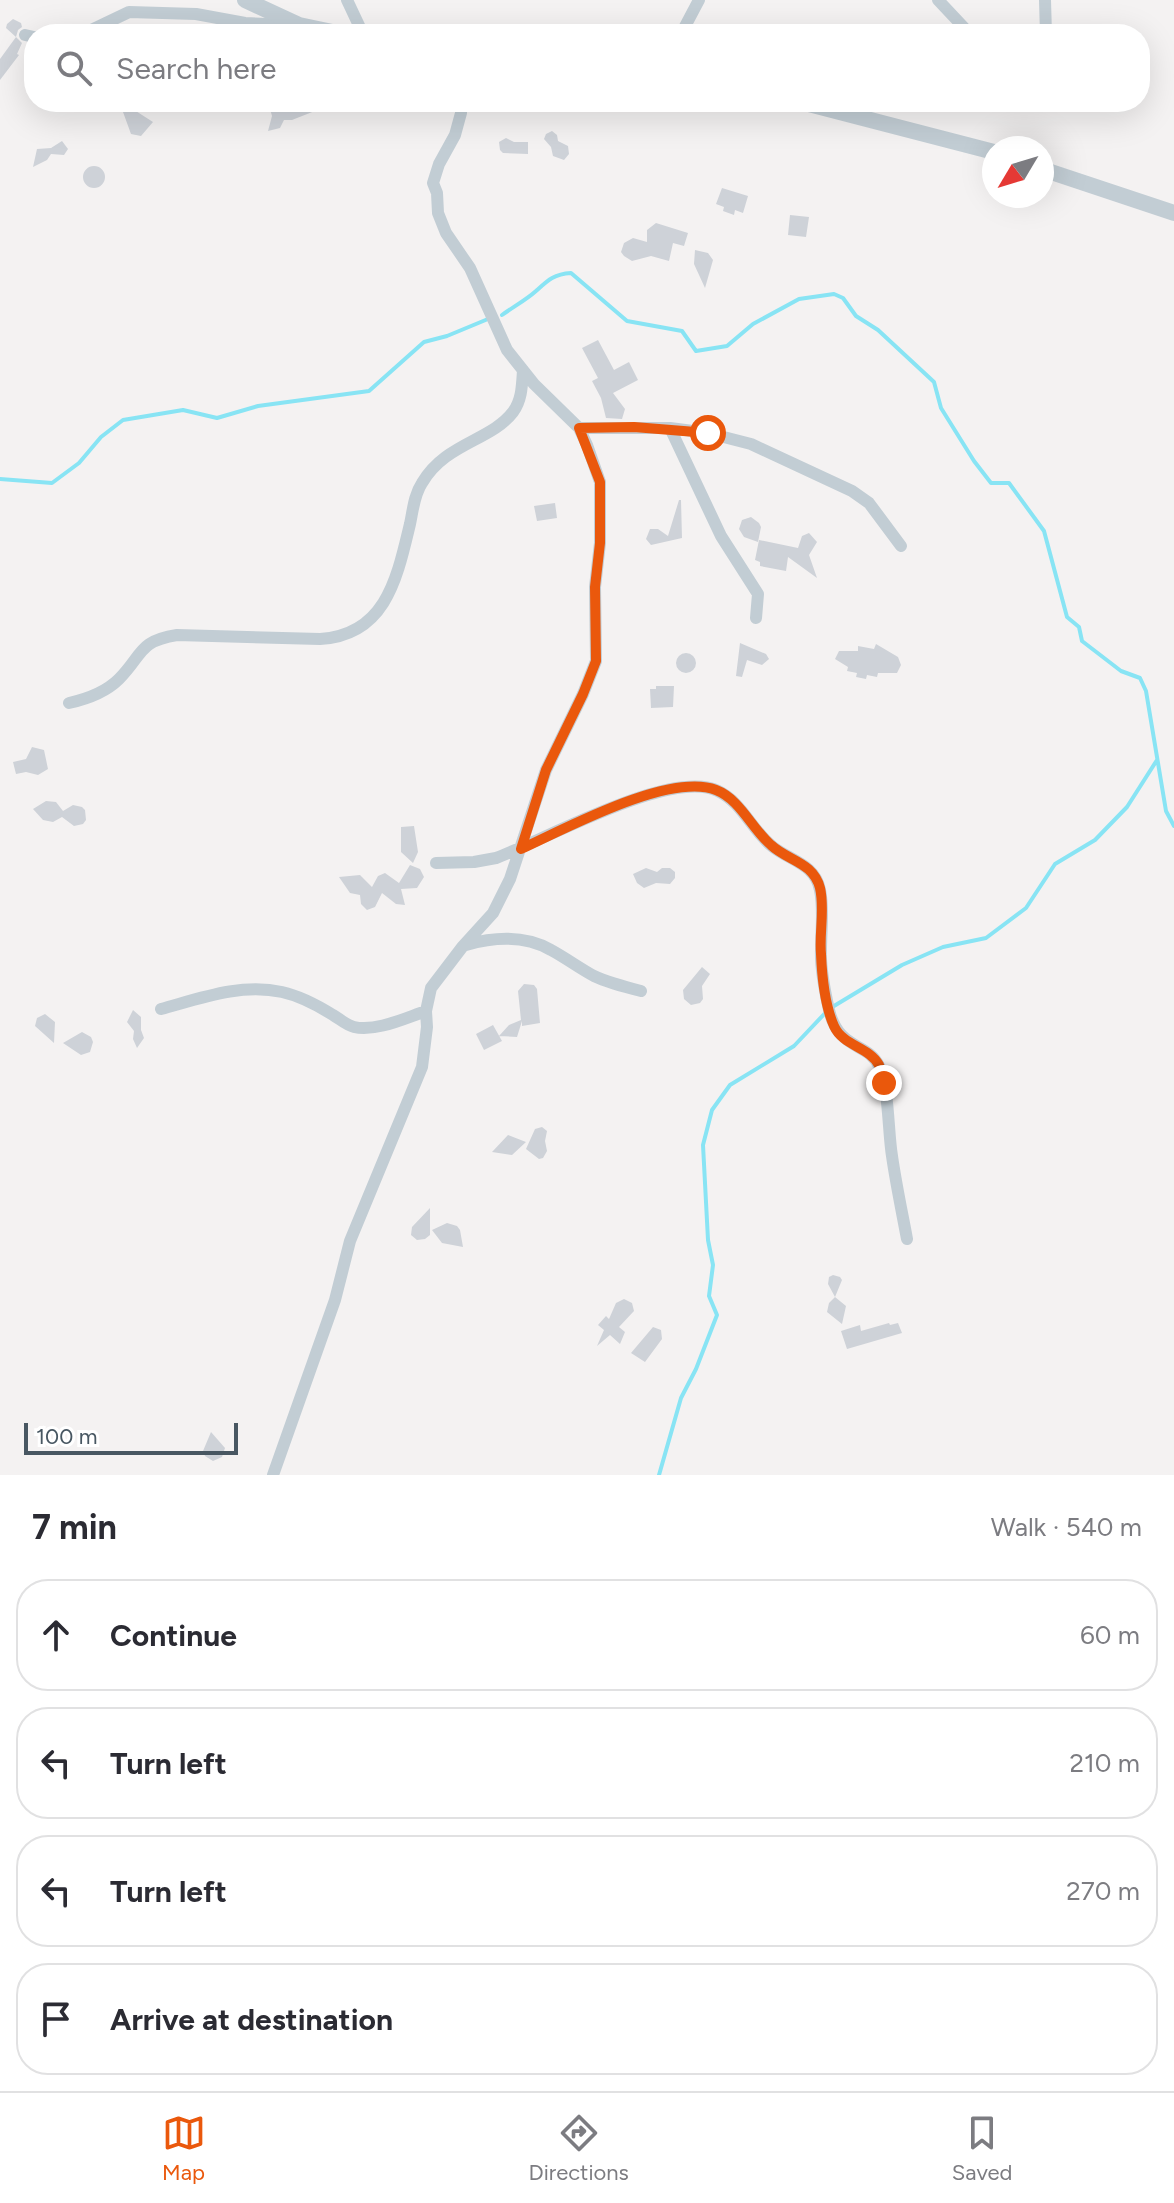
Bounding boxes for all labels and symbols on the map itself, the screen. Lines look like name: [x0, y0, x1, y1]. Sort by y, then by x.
north arrow: [982, 136, 1054, 208]
route start: [690, 415, 726, 451]
route end: [866, 1065, 902, 1101]
scale bar: [24, 1419, 238, 1455]

